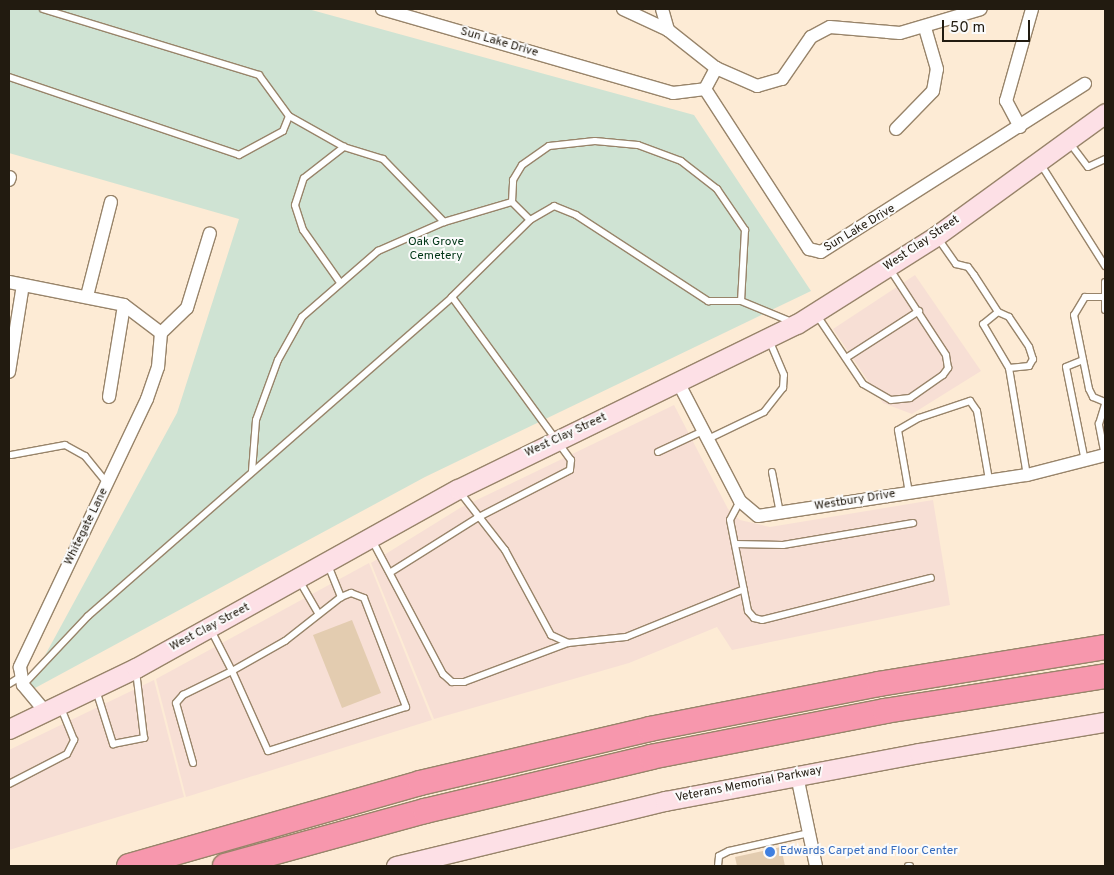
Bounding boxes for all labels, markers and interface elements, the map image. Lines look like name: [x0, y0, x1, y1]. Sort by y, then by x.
scale bar: [944, 10, 1032, 42]
text: 50 m: [950, 19, 985, 38]
street label: Sun Lake Drive: [458, 25, 540, 61]
street label: Sun Lake Drive: [822, 202, 898, 256]
street label: West Clay Street: [881, 213, 963, 275]
park label: Oak Grove Cemetery: [408, 236, 464, 264]
street label: West Clay Street: [523, 411, 609, 461]
street label: Whitegate Lane: [62, 486, 112, 568]
street label: Westbury Drive: [813, 487, 897, 515]
street label: West Clay Street: [168, 601, 252, 655]
street label: Veterans Memorial Parkway: [675, 764, 823, 806]
place label: Edwards Carpet and Floor Center: [780, 845, 958, 859]
marker: Edwards Carpet and Floor Center: [764, 846, 776, 858]

